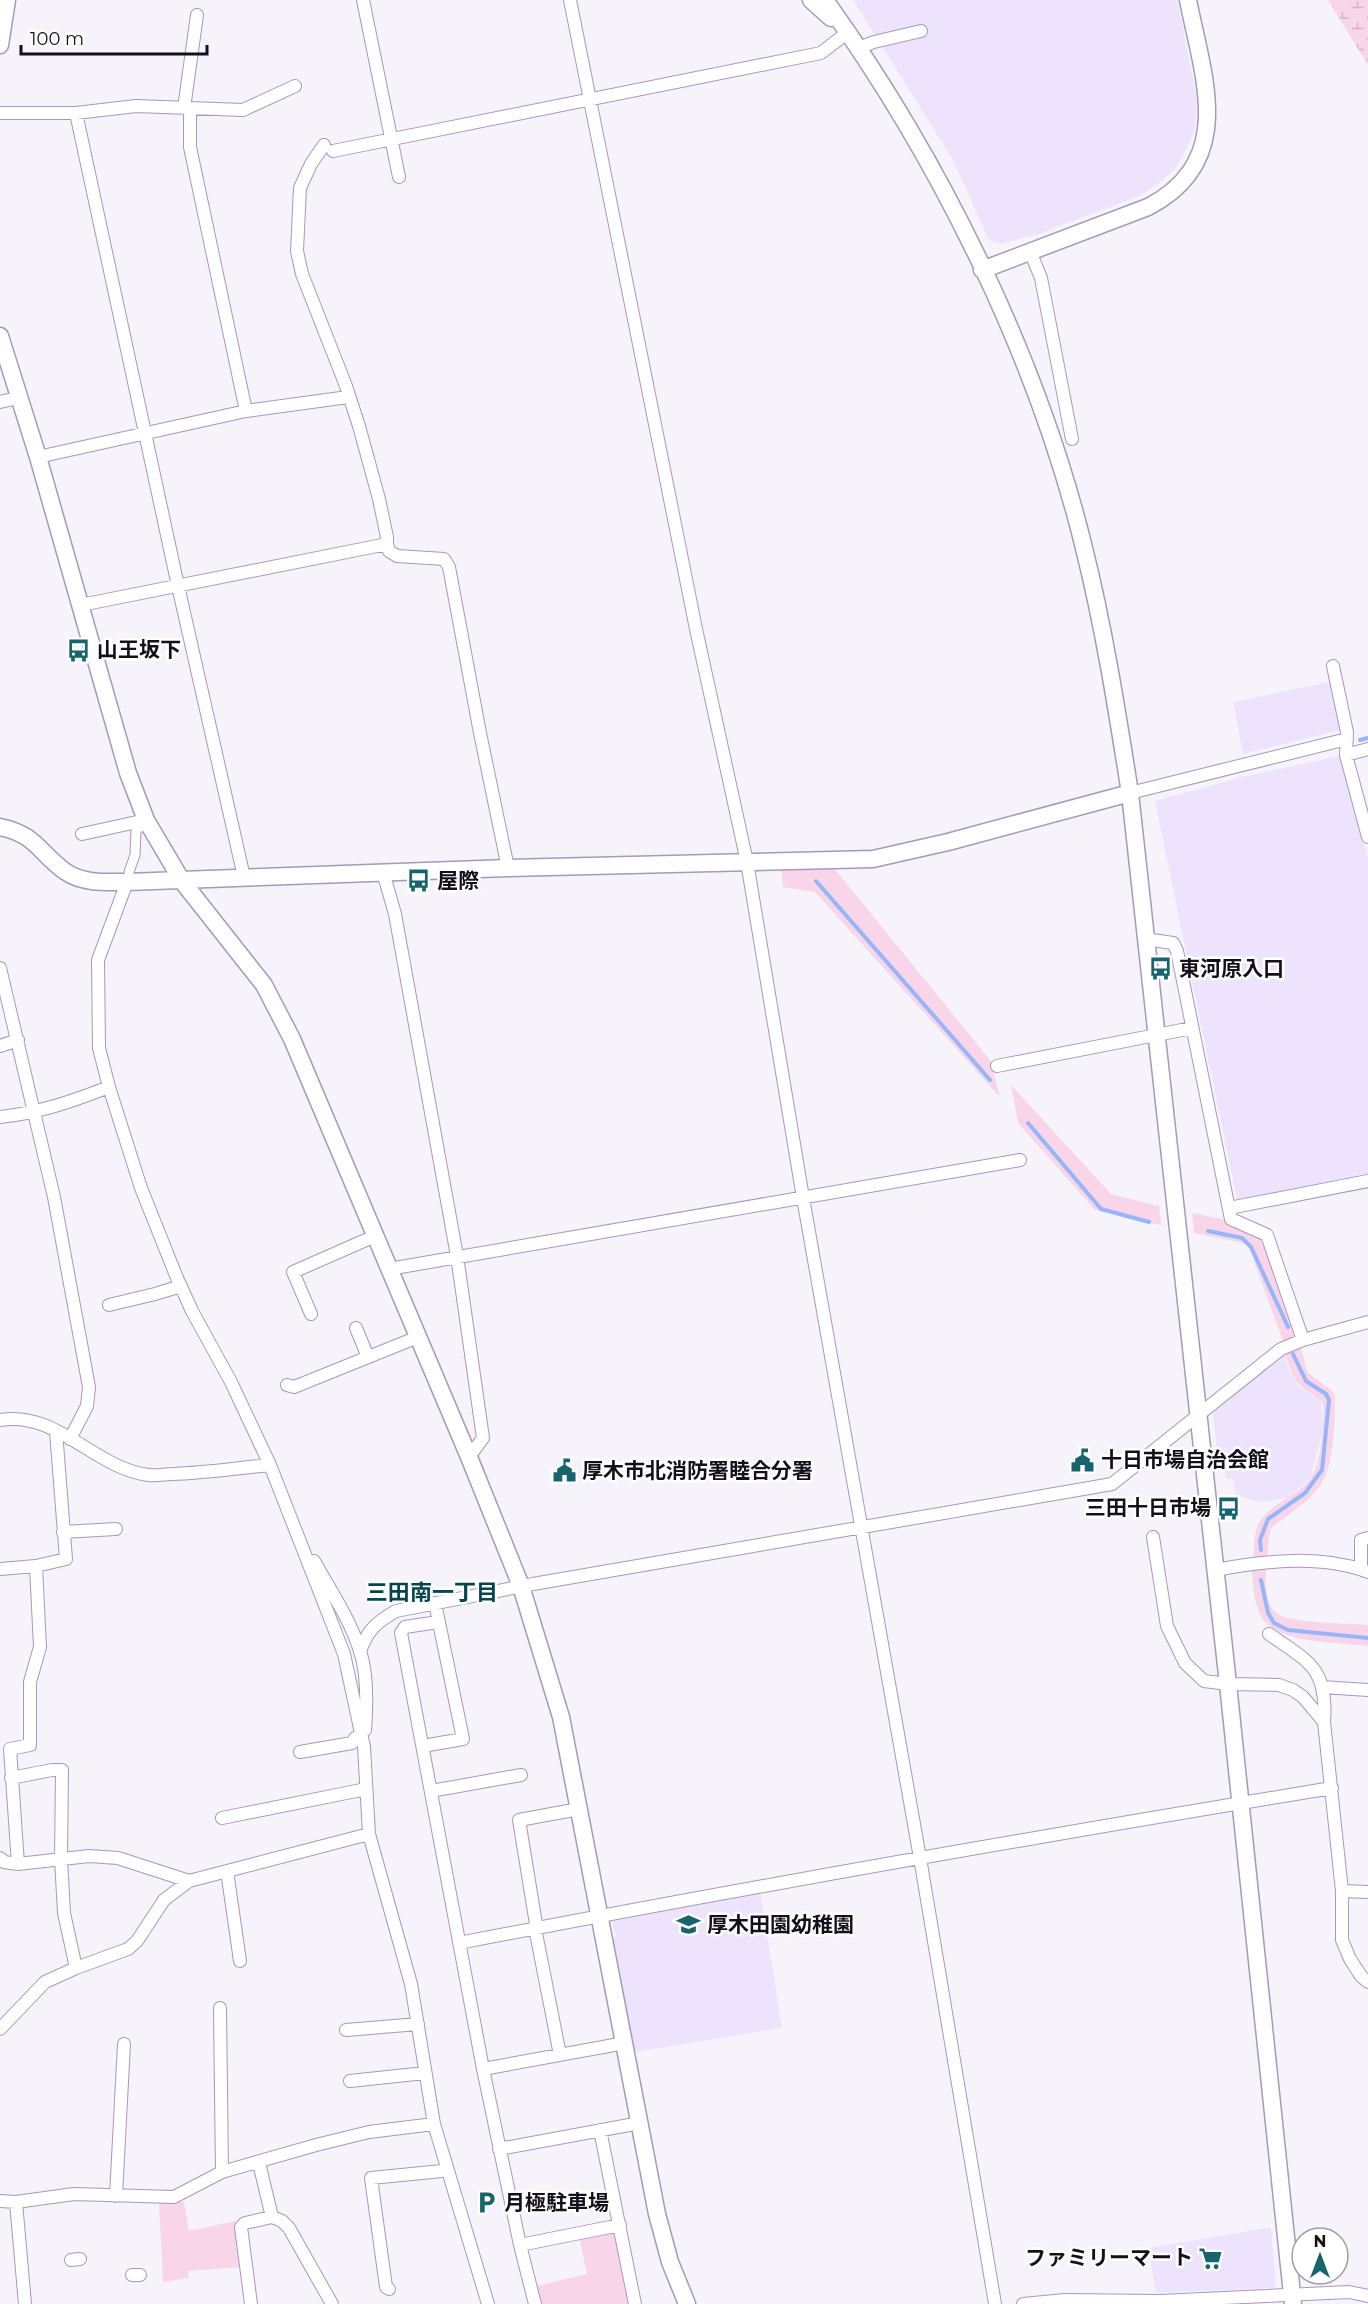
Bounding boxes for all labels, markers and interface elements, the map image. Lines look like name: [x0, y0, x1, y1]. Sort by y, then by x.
scale bar: [21, 18, 207, 56]
text: 100 m: [30, 28, 84, 50]
bus stop icon: 山王坂下: [66, 637, 92, 663]
place label: 山王坂下: [97, 637, 181, 662]
bus stop icon: 屋際: [406, 868, 432, 894]
place label: 屋際: [437, 868, 479, 893]
bus stop icon: 東河原入口: [1148, 956, 1174, 982]
place label: 東河原入口: [1179, 956, 1284, 981]
public building icon: 十日市場自治会館: [1070, 1447, 1096, 1473]
place label: 十日市場自治会館: [1101, 1447, 1269, 1472]
public building icon: 厚木市北消防署睦合分署: [551, 1458, 577, 1484]
place label: 厚木市北消防署睦合分署: [582, 1458, 813, 1483]
place label: 三田十日市場: [1085, 1495, 1211, 1520]
bus stop icon: 三田十日市場: [1216, 1495, 1242, 1521]
district label: 三田南一丁目: [366, 1579, 498, 1606]
school or university icon: 厚木田園幼稚園: [676, 1912, 702, 1938]
place label: 厚木田園幼稚園: [707, 1912, 854, 1937]
parking icon: 月極駐車場: [473, 2190, 499, 2216]
place label: 月極駐車場: [504, 2190, 609, 2215]
north arrow: [1290, 2226, 1350, 2286]
text: N: [1314, 2232, 1326, 2251]
place label: ファミリーマート: [1025, 2245, 1193, 2270]
supermarket icon: ファミリーマート: [1198, 2245, 1224, 2271]

